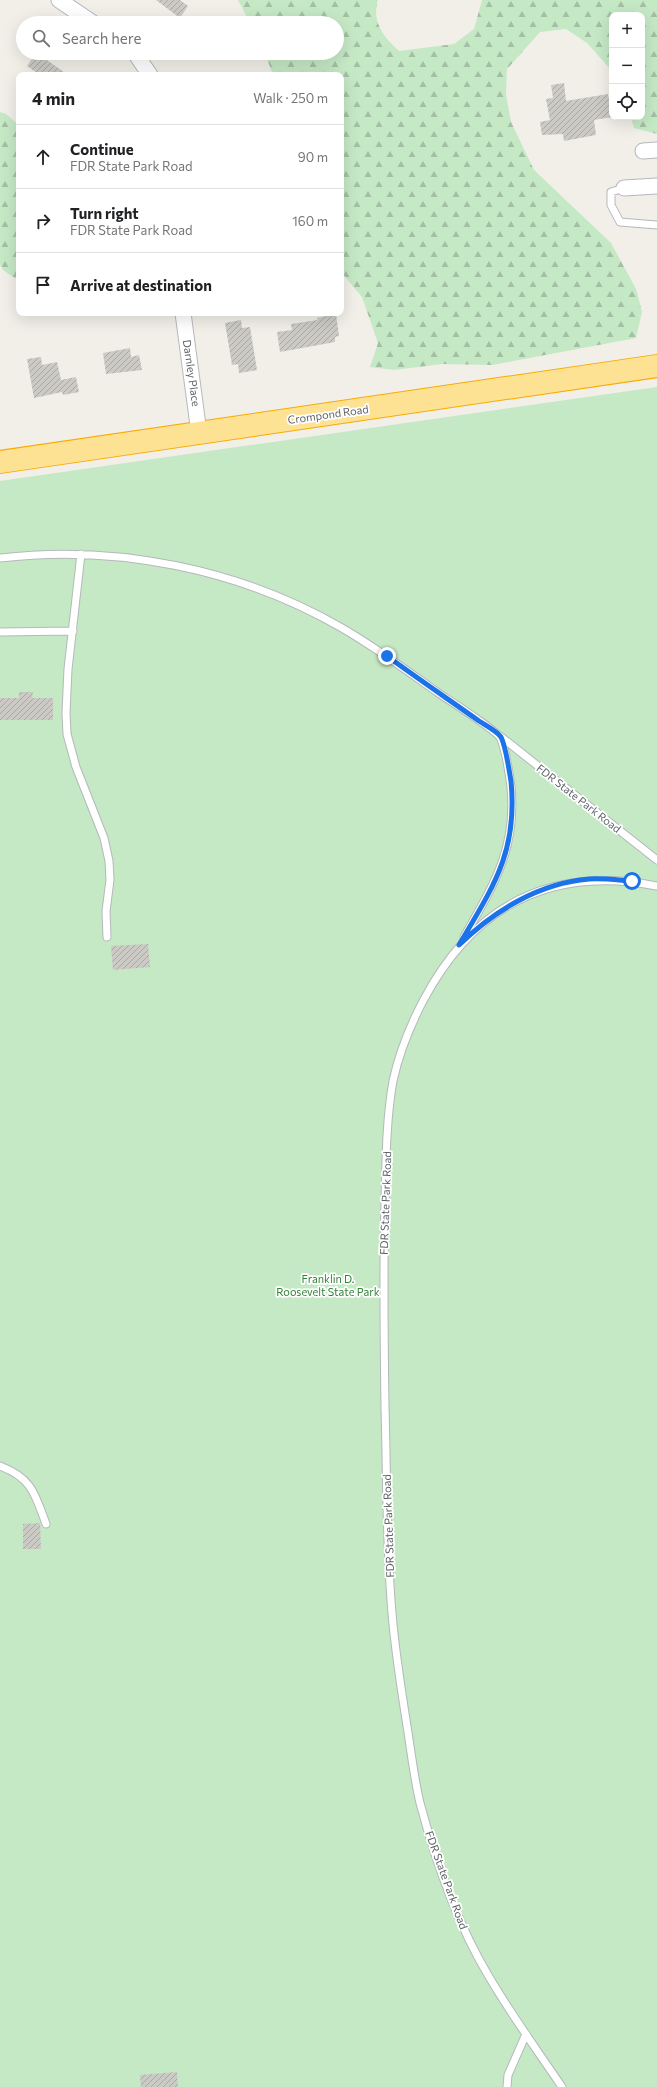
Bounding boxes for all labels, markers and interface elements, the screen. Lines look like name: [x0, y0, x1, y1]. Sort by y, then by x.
map controls: [609, 12, 645, 120]
button: +: [609, 12, 645, 48]
search box: [16, 16, 344, 60]
icon: search: [30, 27, 52, 49]
text: Search here: [62, 29, 141, 47]
button: −: [609, 48, 645, 84]
button: locate: [609, 84, 645, 120]
text: 4 min: [32, 88, 75, 109]
text: Walk · 250 m: [253, 90, 328, 106]
text: Continue: [70, 140, 134, 158]
icon: ahead: [32, 146, 54, 168]
text: 90 m: [298, 149, 328, 165]
text: FDR State Park Road: [70, 158, 192, 174]
text: Turn right: [70, 204, 139, 222]
icon: right: [32, 210, 54, 232]
text: 160 m: [292, 213, 328, 229]
text: FDR State Park Road: [70, 222, 192, 238]
icon: arrive: [32, 274, 54, 296]
text: Arrive at destination: [70, 276, 212, 294]
street label: Darnley Place: [181, 339, 203, 408]
street label: Crompond Road: [287, 402, 369, 426]
route end: [378, 647, 396, 665]
street label: FDR State Park Road: [534, 761, 624, 835]
route start: [623, 872, 641, 890]
street label: FDR State Park Road: [377, 1151, 393, 1255]
park label: Franklin D. Roosevelt State Park: [276, 1272, 380, 1298]
street label: FDR State Park Road: [380, 1474, 396, 1578]
street label: FDR State Park Road: [423, 1829, 471, 1931]

